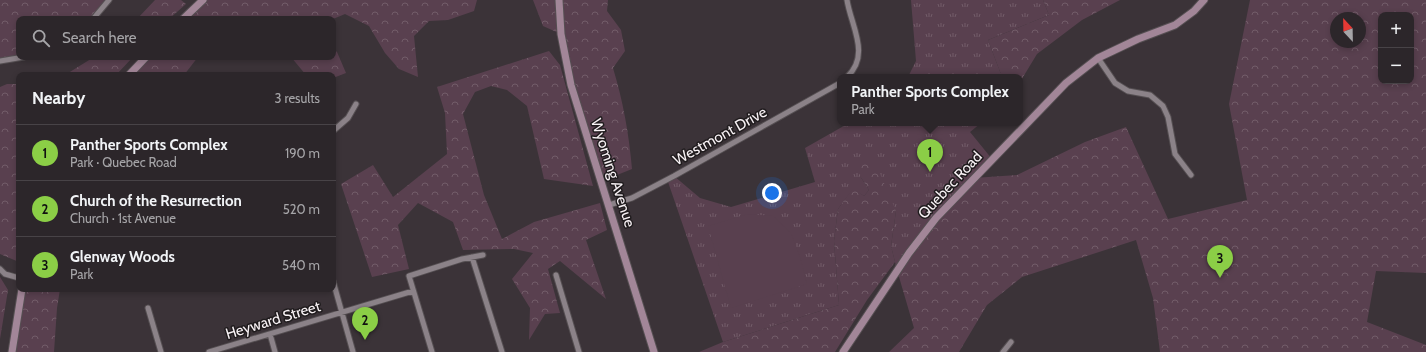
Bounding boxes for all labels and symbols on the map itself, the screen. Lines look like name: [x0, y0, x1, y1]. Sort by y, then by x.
north arrow: [1330, 12, 1366, 48]
street label: Westmont Drive: [670, 103, 770, 169]
street label: Wyoming Avenue: [587, 117, 639, 230]
pin: 1: [917, 139, 943, 172]
street label: Quebec Road: [914, 148, 986, 222]
your location: [762, 183, 782, 203]
pin: 3: [1207, 245, 1233, 278]
street label: Heyward Street: [223, 297, 323, 343]
pin: 2: [352, 307, 378, 340]

